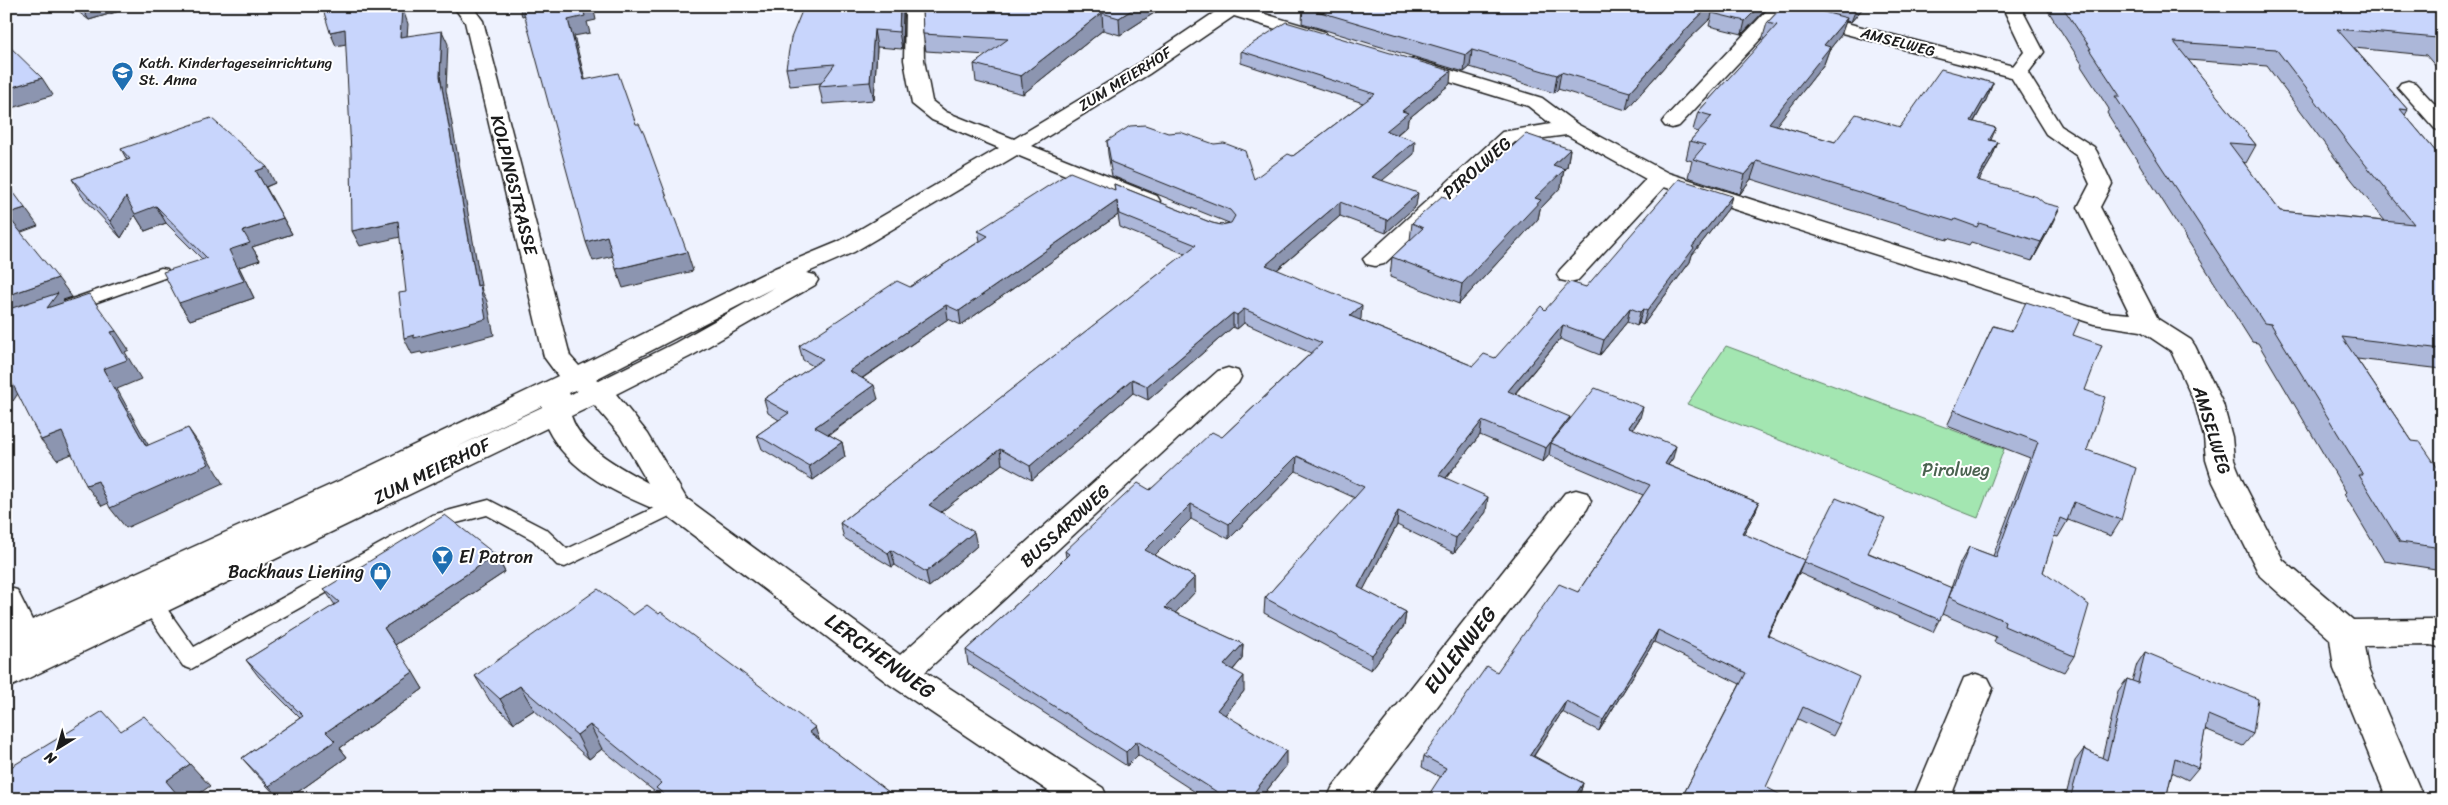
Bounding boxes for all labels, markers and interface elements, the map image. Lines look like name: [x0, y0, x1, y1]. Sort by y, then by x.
street label: AMSELWEG: [1857, 19, 1938, 64]
street label: ZUM MEIERHOF: [1073, 39, 1178, 118]
place label: Kath. Kindertageseinrichtung St. Anna: [139, 50, 332, 93]
school or university icon: Kath. Kindertageseinrichtung St. Anna: [111, 60, 135, 91]
street label: KOLPINGSTRASSE: [481, 111, 547, 260]
street label: PIROLWEG: [1435, 128, 1519, 208]
street label: AMSELWEG: [2183, 381, 2241, 478]
street label: ZUM MEIERHOF: [368, 428, 498, 513]
park label: Pirolweg: [1922, 454, 1990, 486]
street label: BUSSARDWEG: [1012, 476, 1118, 576]
place label: El Patron: [459, 541, 533, 573]
bar icon: El Patron: [431, 545, 455, 576]
place label: Backhaus Liening: [228, 556, 364, 588]
shop icon: Backhaus Liening: [368, 560, 392, 591]
street label: EULENWEG: [1413, 598, 1507, 702]
street label: LERCHENWEG: [816, 603, 944, 709]
north arrow: [32, 722, 82, 772]
text: N: [39, 745, 63, 771]

